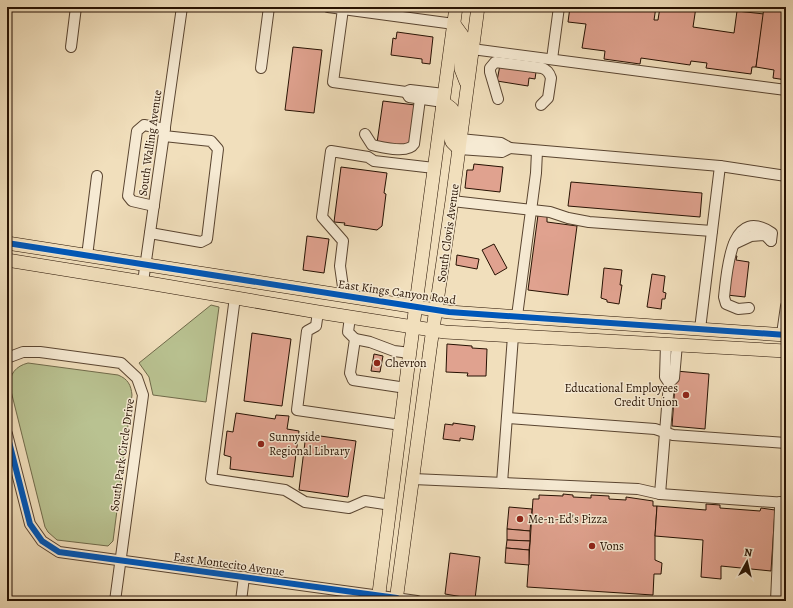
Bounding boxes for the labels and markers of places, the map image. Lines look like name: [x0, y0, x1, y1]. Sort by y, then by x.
place label: Chevron: [385, 355, 427, 371]
marker: Chevron: [372, 358, 382, 368]
place label: Educational Employees Credit Union: [564, 380, 678, 410]
marker: Educational Employees Credit Union: [681, 390, 691, 400]
place label: Sunnyside Regional Library: [269, 429, 350, 459]
marker: Sunnyside Regional Library: [256, 439, 266, 449]
place label: Me-n-Ed's Pizza: [528, 511, 608, 527]
marker: Me-n-Ed's Pizza: [515, 514, 525, 524]
place label: Vons: [599, 538, 624, 554]
marker: Vons: [587, 541, 597, 551]

